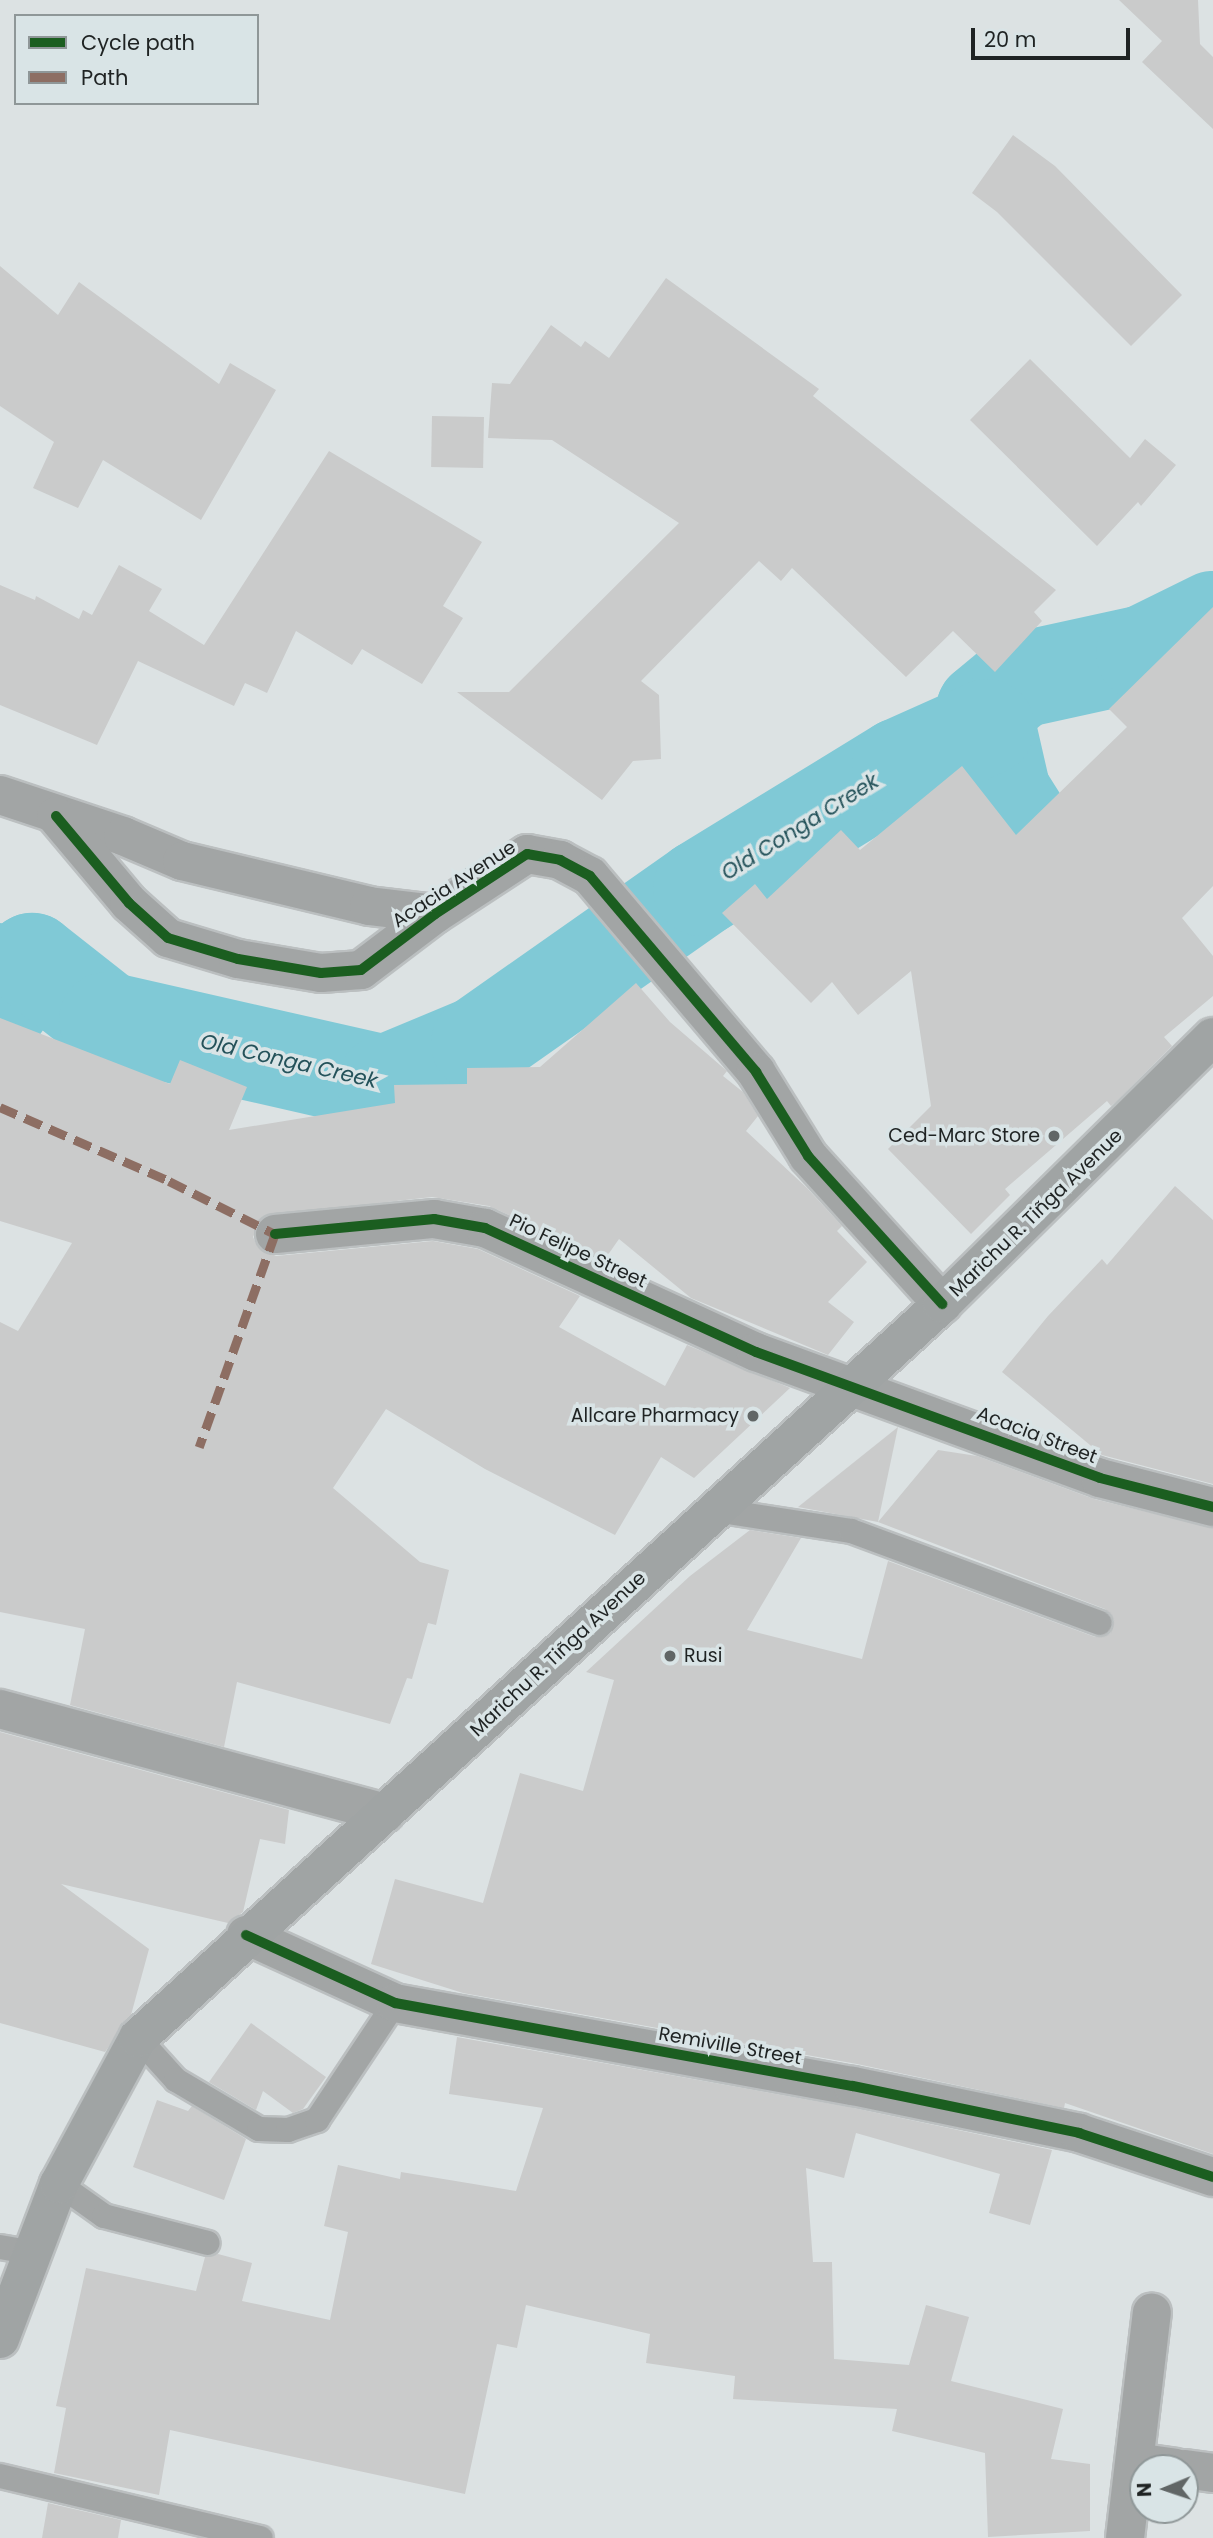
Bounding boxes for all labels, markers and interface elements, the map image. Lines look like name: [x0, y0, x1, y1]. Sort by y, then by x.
legend: [14, 14, 259, 105]
scale bar: [975, 14, 1134, 58]
text: 20 m: [984, 25, 1037, 54]
text: Cycle path: [81, 28, 195, 57]
text: Path: [81, 63, 128, 92]
water label: Old Conga Creek: [717, 768, 883, 886]
street label: Acacia Avenue: [388, 836, 520, 932]
water label: Old Conga Creek: [198, 1028, 380, 1094]
street label: Marichu R. Tiñga Avenue: [945, 1124, 1127, 1302]
place label: Ced-Marc Store: [888, 1125, 1040, 1147]
marker: Ced-Marc Store: [1046, 1128, 1062, 1144]
street label: Pio Felipe Street: [506, 1209, 650, 1293]
street label: Acacia Street: [974, 1402, 1100, 1468]
place label: Allcare Pharmacy: [571, 1405, 739, 1427]
marker: Allcare Pharmacy: [745, 1408, 761, 1424]
street label: Marichu R. Tiñga Avenue: [465, 1567, 651, 1741]
place label: Rusi: [684, 1645, 722, 1667]
marker: Rusi: [662, 1648, 678, 1664]
street label: Remiville Street: [657, 2022, 803, 2070]
north arrow: [1129, 2454, 1199, 2524]
text: N: [1131, 2482, 1158, 2497]

